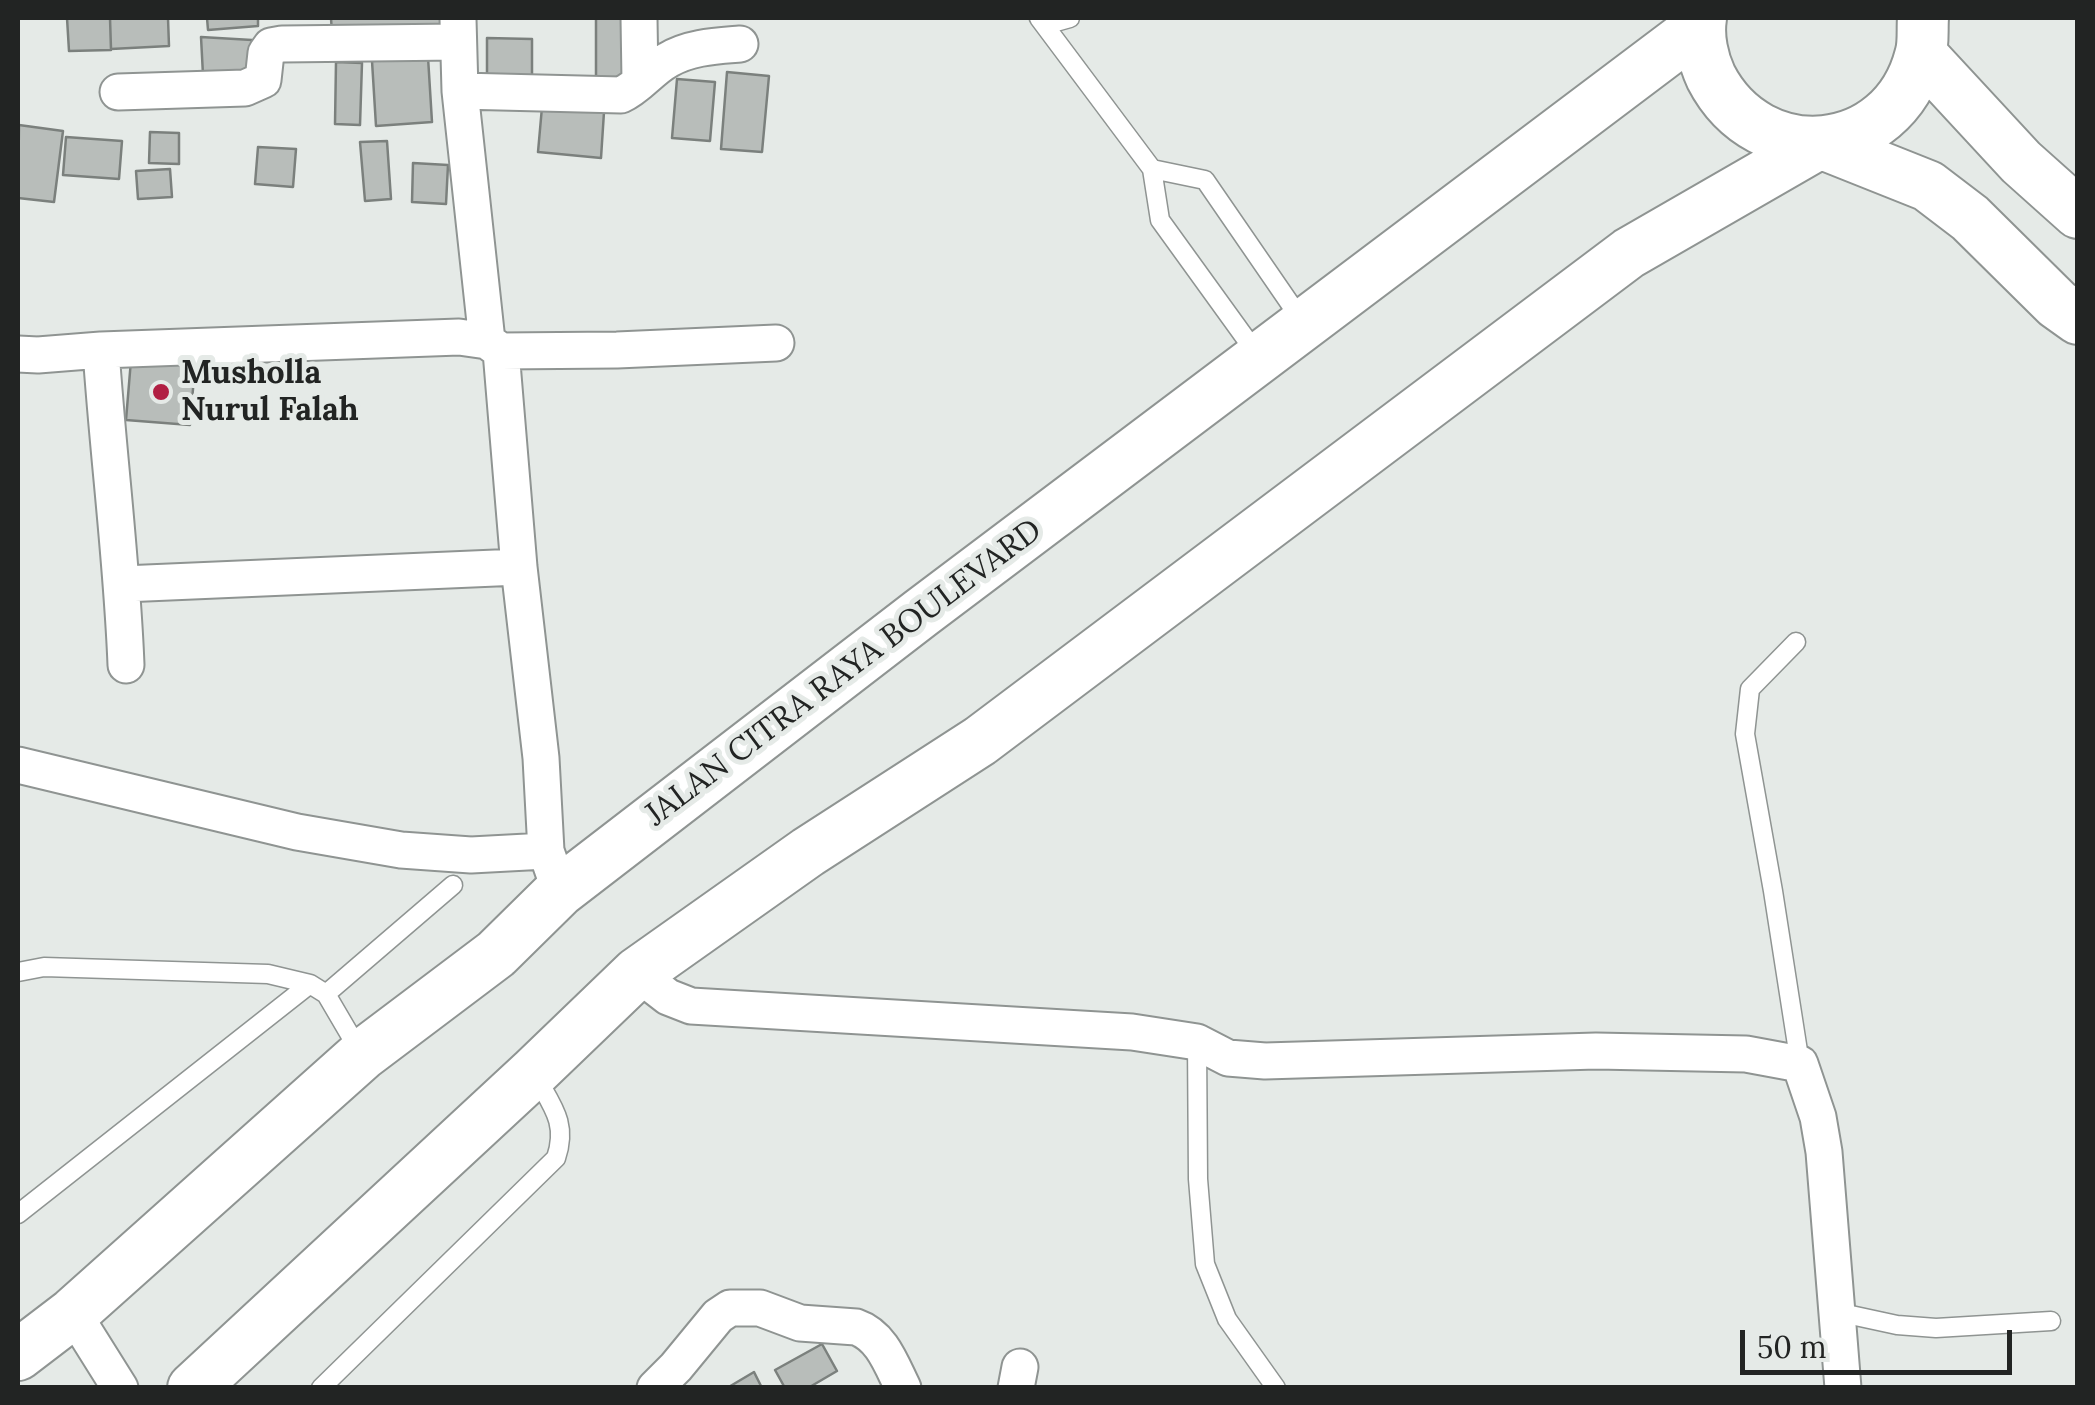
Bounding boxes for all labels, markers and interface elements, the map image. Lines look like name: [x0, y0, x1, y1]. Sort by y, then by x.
place label: Musholla Nurul Falah: [181, 355, 359, 430]
marker: Musholla Nurul Falah: [150, 381, 172, 403]
street label: JALAN CITRA RAYA BOULEVARD: [638, 511, 1050, 835]
scale bar: [1745, 1310, 2018, 1372]
text: 50 m: [1757, 1328, 1827, 1366]

